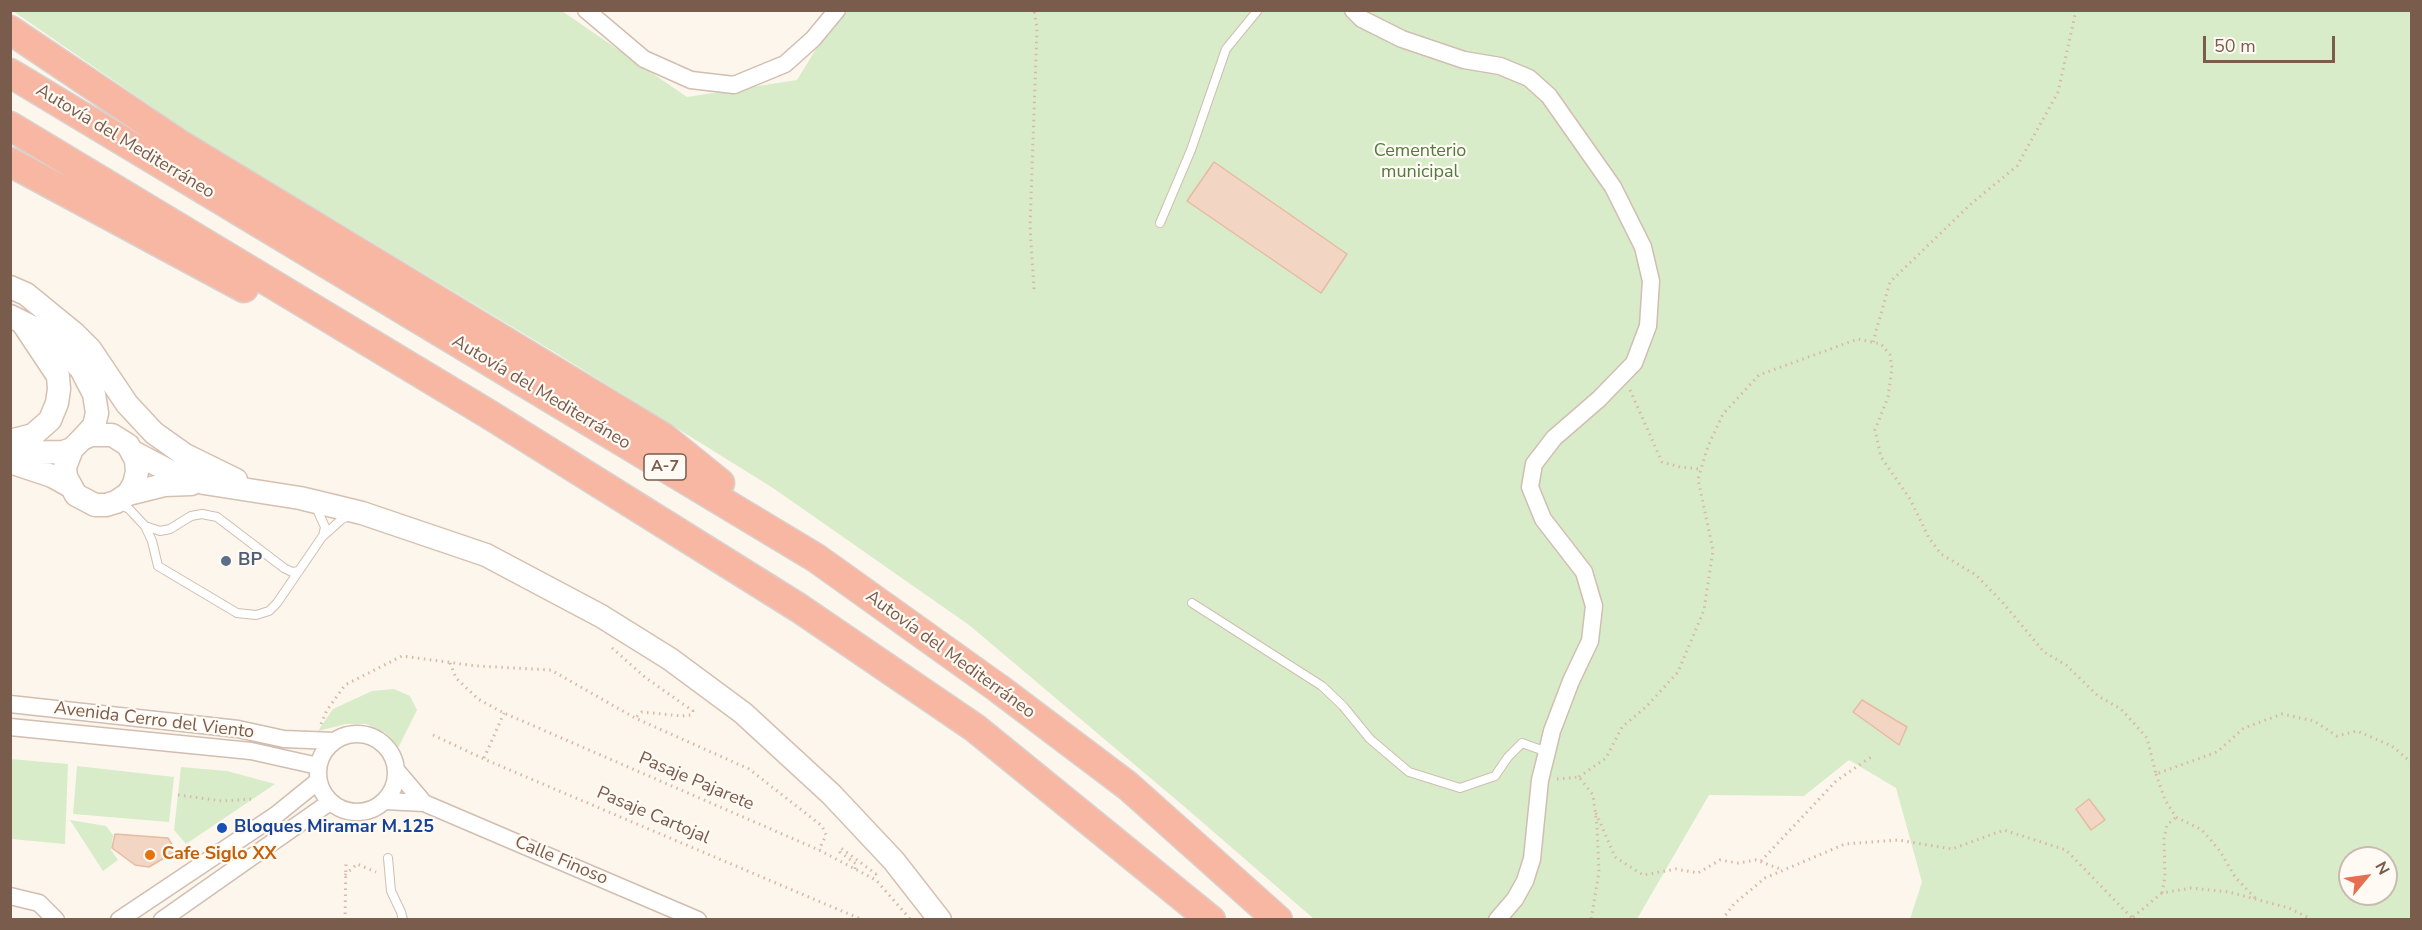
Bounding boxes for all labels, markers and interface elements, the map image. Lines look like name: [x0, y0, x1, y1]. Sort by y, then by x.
scale bar: [2206, 24, 2338, 62]
text: 50 m: [2214, 34, 2256, 58]
street label: Autovía del Mediterráneo: [32, 80, 218, 204]
park label: Cementerio municipal: [1374, 141, 1466, 184]
street label: Autovía del Mediterráneo: [448, 331, 634, 455]
road number: A-7: [644, 454, 686, 480]
place label: BP: [238, 550, 262, 572]
marker: BP: [219, 554, 233, 568]
street label: Autovía del Mediterráneo: [861, 586, 1039, 724]
street label: Avenida Cerro del Viento: [53, 698, 255, 744]
street label: Pasaje Pajarete: [635, 748, 757, 816]
street label: Pasaje Cartojal: [593, 782, 713, 850]
place label: Bloques Miramar M.125: [234, 817, 434, 839]
marker: Bloques Miramar M.125: [215, 821, 229, 835]
street label: Calle Finoso: [511, 832, 611, 890]
place label: Cafe Siglo XX: [162, 844, 277, 866]
north arrow: [2338, 846, 2398, 906]
marker: Cafe Siglo XX: [143, 848, 157, 862]
text: N: [2369, 858, 2395, 879]

